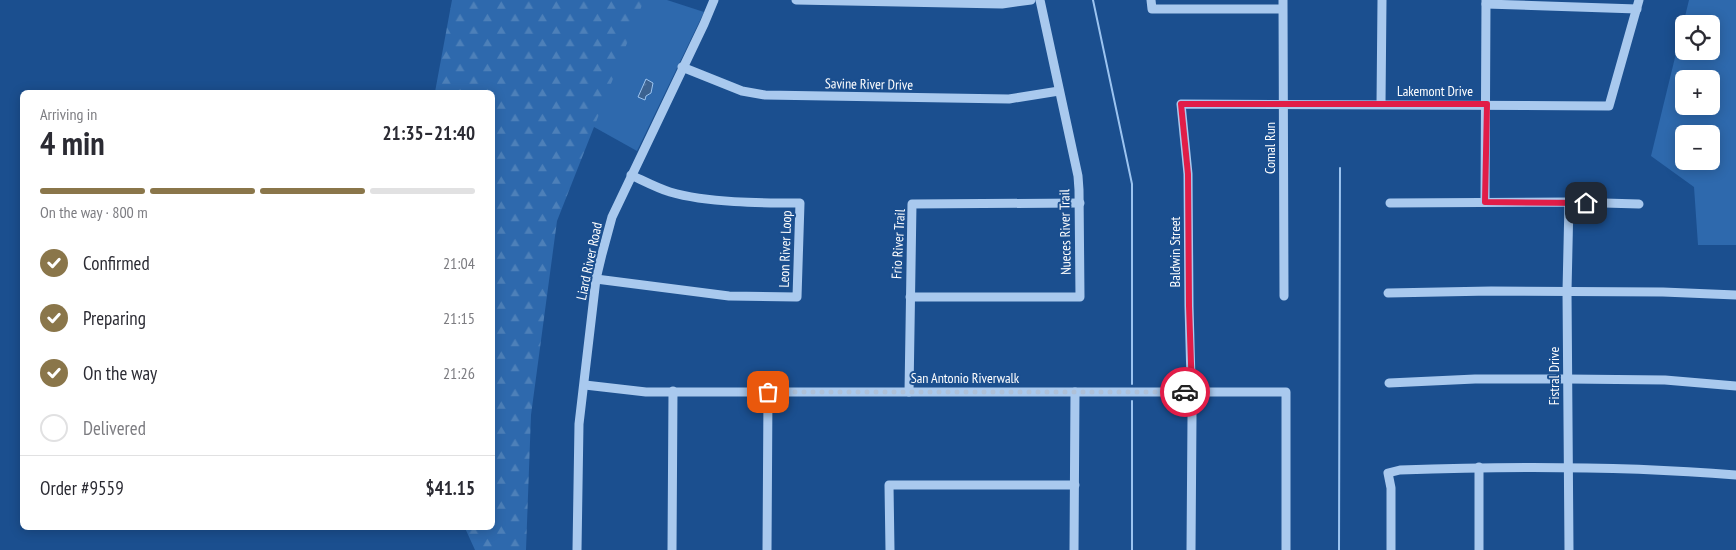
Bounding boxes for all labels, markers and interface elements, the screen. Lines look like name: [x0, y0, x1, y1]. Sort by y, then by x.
map controls: [1675, 15, 1720, 170]
button: locate: [1675, 15, 1720, 60]
button: +: [1675, 70, 1720, 115]
street label: Savine River Drive: [825, 74, 913, 94]
street label: Lakemont Drive: [1397, 82, 1473, 100]
text: Arriving in: [40, 104, 97, 124]
text: 21:35–21:40: [382, 121, 475, 145]
text: 4 min: [40, 122, 105, 164]
street label: Comal Run: [1261, 122, 1279, 174]
button: −: [1675, 125, 1720, 170]
pin: [1565, 182, 1607, 224]
street label: Nueces River Trail: [1055, 188, 1075, 275]
icon: home: [1572, 189, 1600, 217]
text: On the way · 800 m: [40, 202, 148, 222]
street label: Frio River Trail: [887, 208, 909, 279]
street label: Leon River Loop: [775, 210, 795, 288]
street label: Baldwin Street: [1166, 216, 1184, 287]
street label: Liard River Road: [572, 220, 606, 302]
icon: check: [40, 249, 68, 277]
text: Confirmed: [83, 251, 150, 275]
text: 21:04: [443, 253, 475, 273]
icon: check: [40, 304, 68, 332]
text: Preparing: [83, 306, 146, 330]
text: 21:15: [443, 308, 475, 328]
street label: Fistral Drive: [1545, 347, 1563, 405]
icon: check: [40, 359, 68, 387]
text: On the way: [83, 361, 157, 385]
text: 21:26: [443, 363, 475, 383]
courier: [1160, 367, 1210, 417]
street label: San Antonio Riverwalk: [911, 369, 1020, 387]
pin: [747, 371, 789, 413]
icon: bag: [754, 378, 782, 406]
icon: car: [1171, 378, 1199, 406]
text: Delivered: [83, 416, 146, 440]
text: Order #9559: [40, 476, 124, 500]
text: $41.15: [426, 476, 475, 500]

